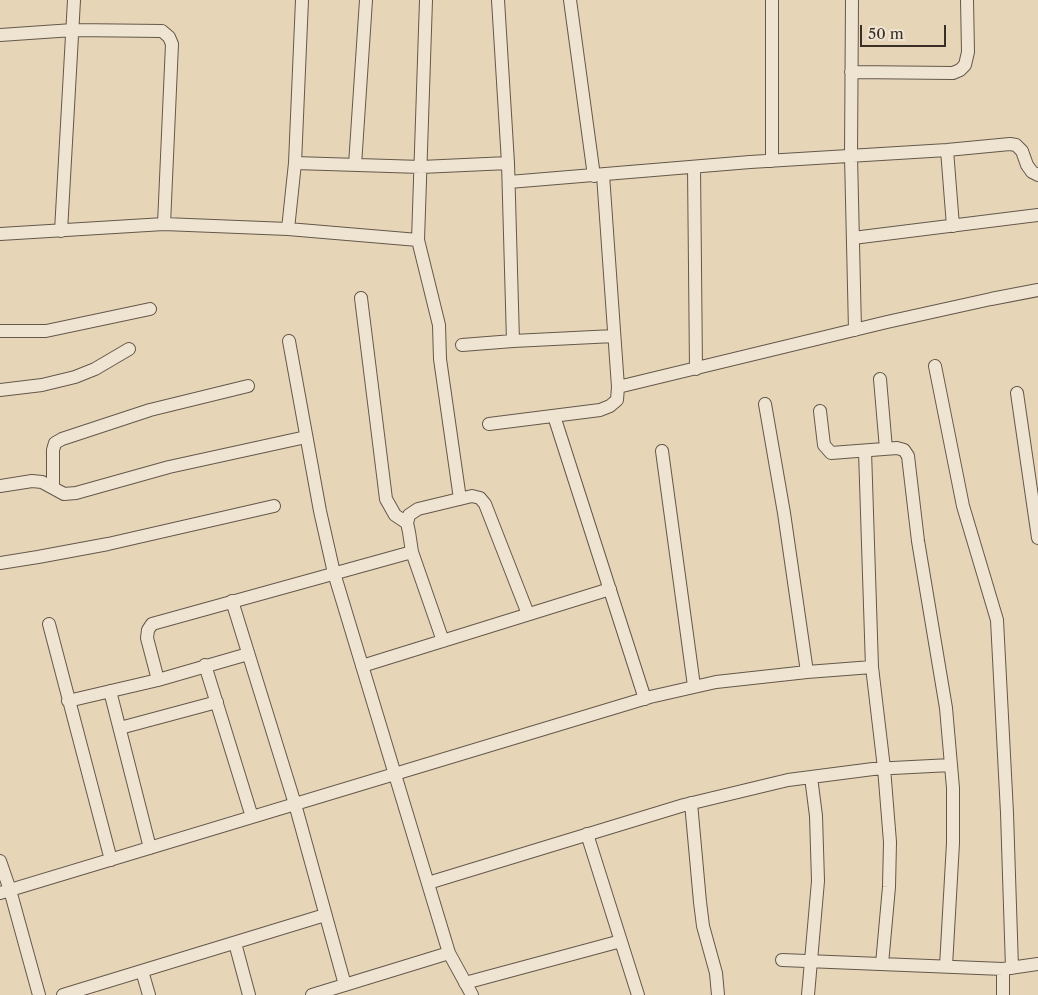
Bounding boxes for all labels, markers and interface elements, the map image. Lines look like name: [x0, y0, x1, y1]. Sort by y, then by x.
scale bar: [863, 15, 949, 47]
text: 50 m: [868, 24, 904, 43]

